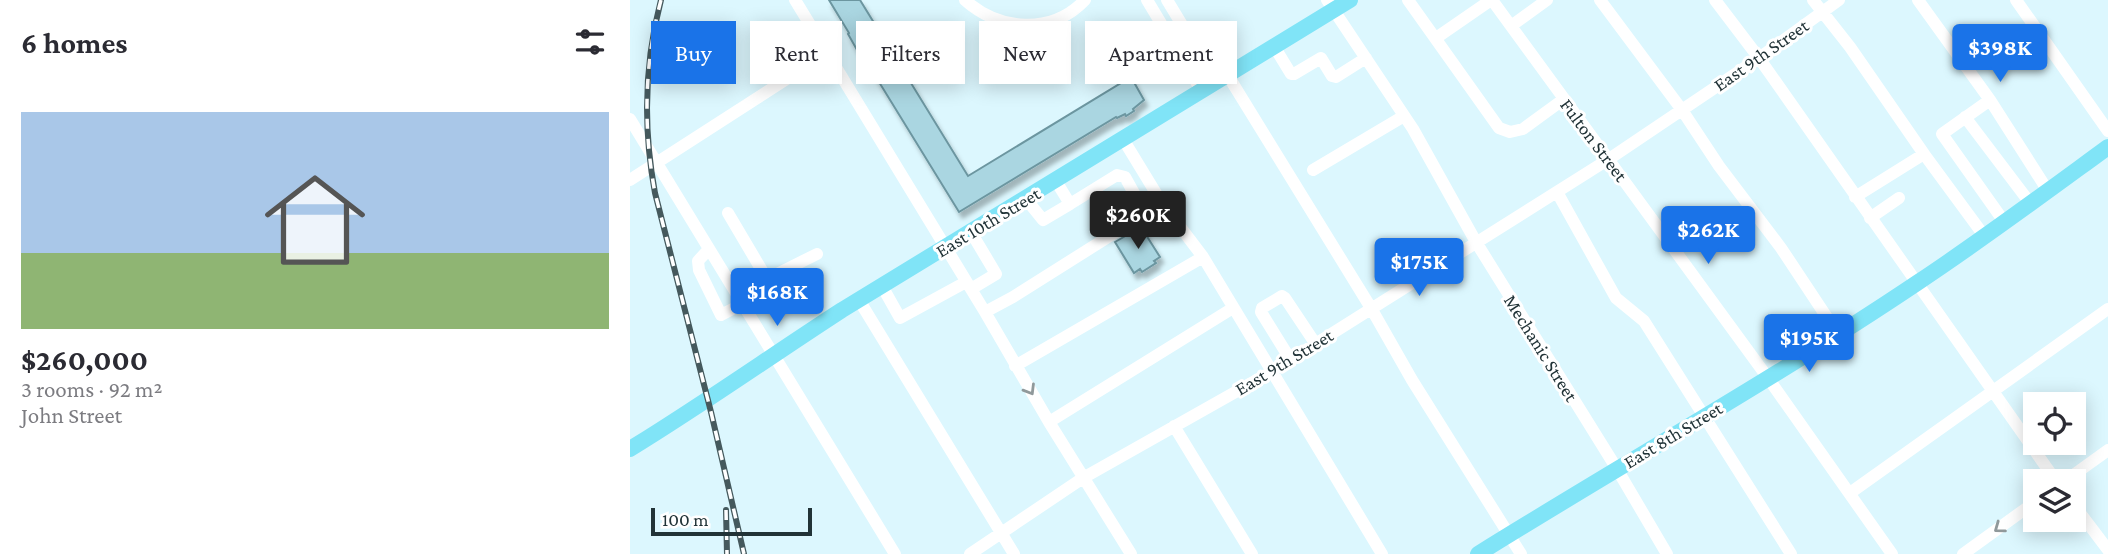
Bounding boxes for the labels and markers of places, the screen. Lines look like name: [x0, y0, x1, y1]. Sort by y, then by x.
pin: $398K: [1951, 24, 2049, 84]
pin: $260K: [1089, 191, 1187, 251]
pin: $262K: [1659, 206, 1757, 266]
pin: $175K: [1370, 238, 1468, 298]
pin: $168K: [728, 268, 826, 328]
pin: $195K: [1760, 314, 1858, 374]

